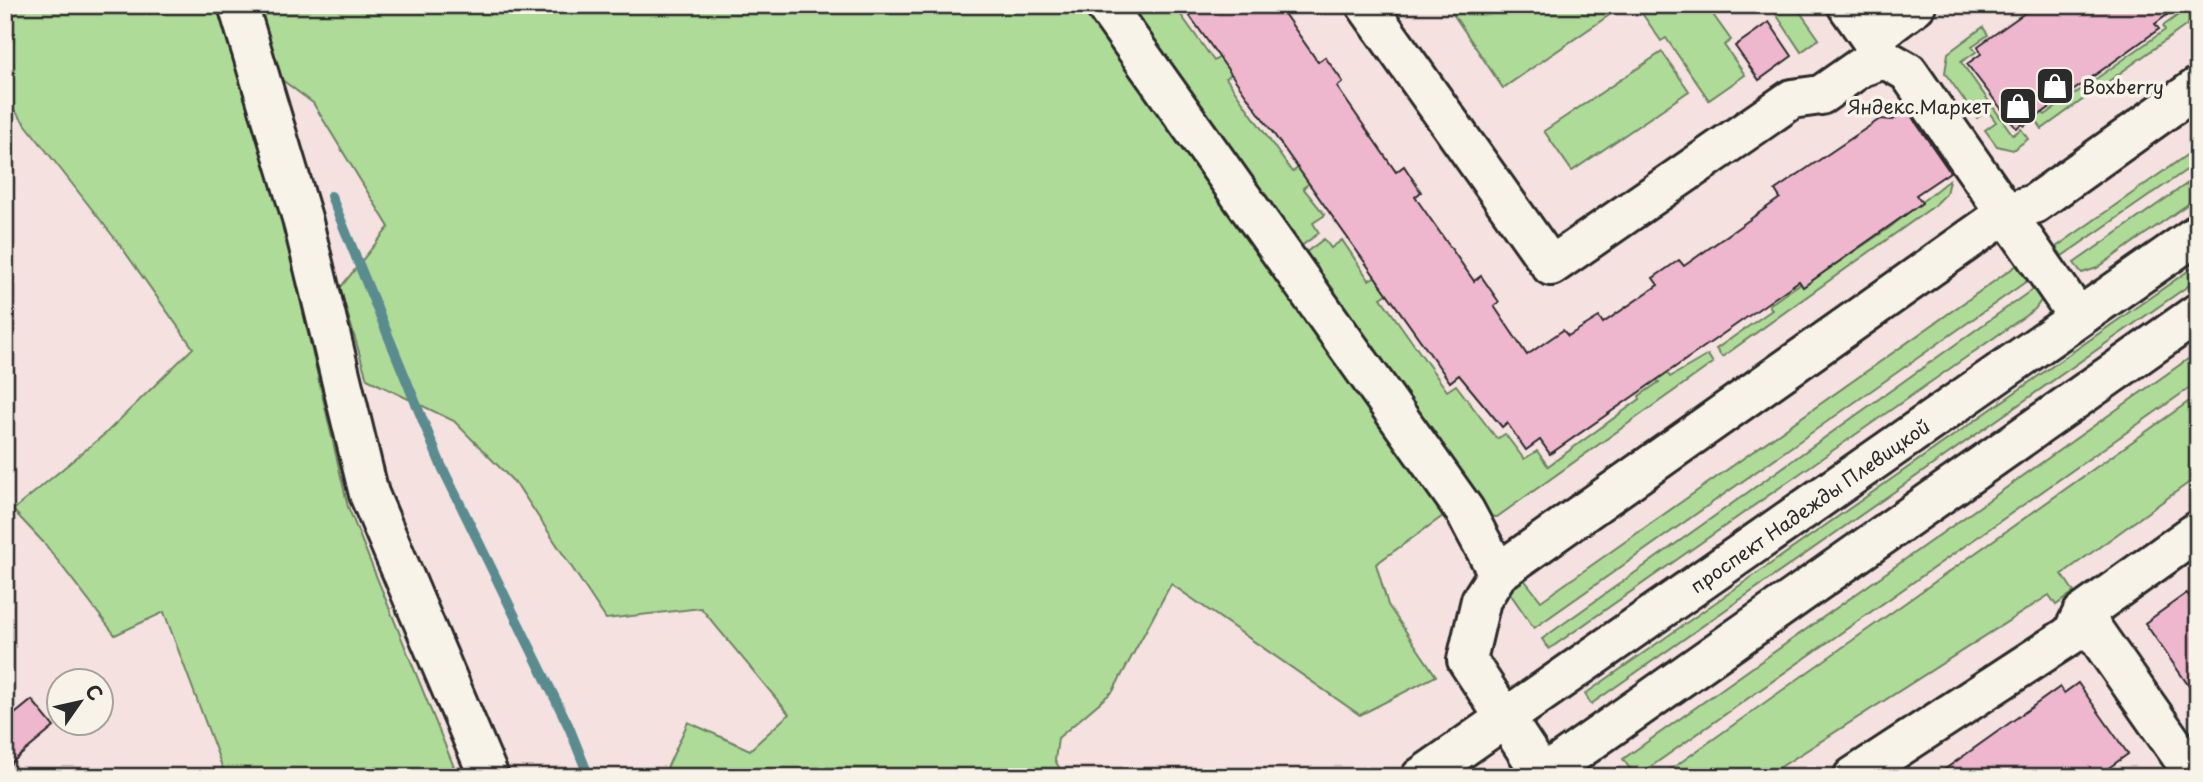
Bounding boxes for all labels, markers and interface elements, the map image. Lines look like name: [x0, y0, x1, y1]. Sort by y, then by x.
shop icon: Boxberry: [2034, 65, 2076, 107]
place label: Boxberry: [2082, 72, 2164, 100]
shop icon: Яндекс.Маркет: [1997, 85, 2039, 127]
place label: Яндекс.Маркет: [1848, 92, 1992, 120]
street label: проспект Надежды Плевицкой: [1684, 412, 1935, 599]
north arrow: [46, 666, 116, 736]
text: С: [79, 678, 111, 706]

